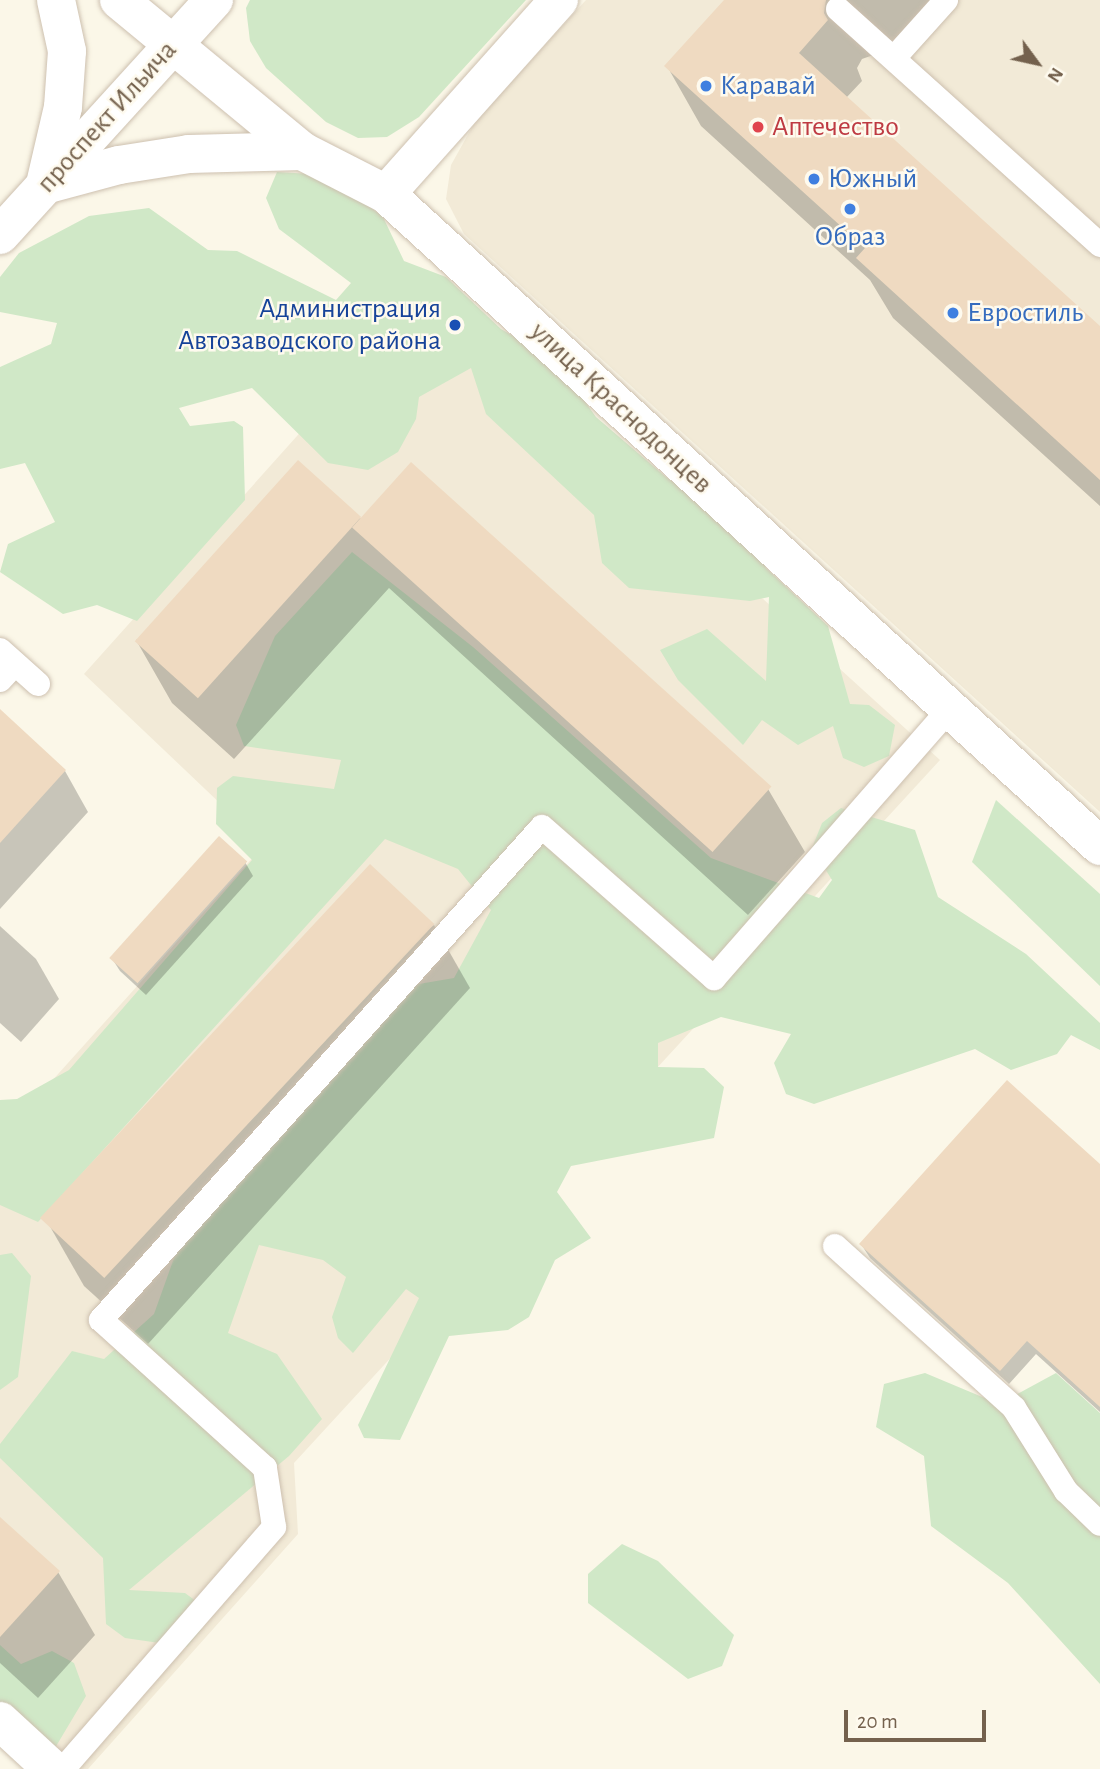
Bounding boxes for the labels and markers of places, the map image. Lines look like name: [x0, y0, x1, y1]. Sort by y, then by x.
place label: Каравай: [720, 69, 816, 103]
marker: Каравай: [698, 78, 714, 94]
place label: Аптечество: [772, 110, 899, 144]
marker: Аптечество: [750, 119, 766, 135]
place label: Южный: [828, 162, 917, 196]
marker: Южный: [806, 171, 822, 187]
marker: Образ: [842, 201, 858, 217]
place label: Образ: [814, 220, 886, 254]
place label: Администрация Автозаводского района: [178, 292, 441, 358]
place label: Евростиль: [967, 296, 1083, 330]
marker: Евростиль: [945, 305, 961, 321]
marker: Администрация Автозаводского района: [447, 317, 463, 333]

